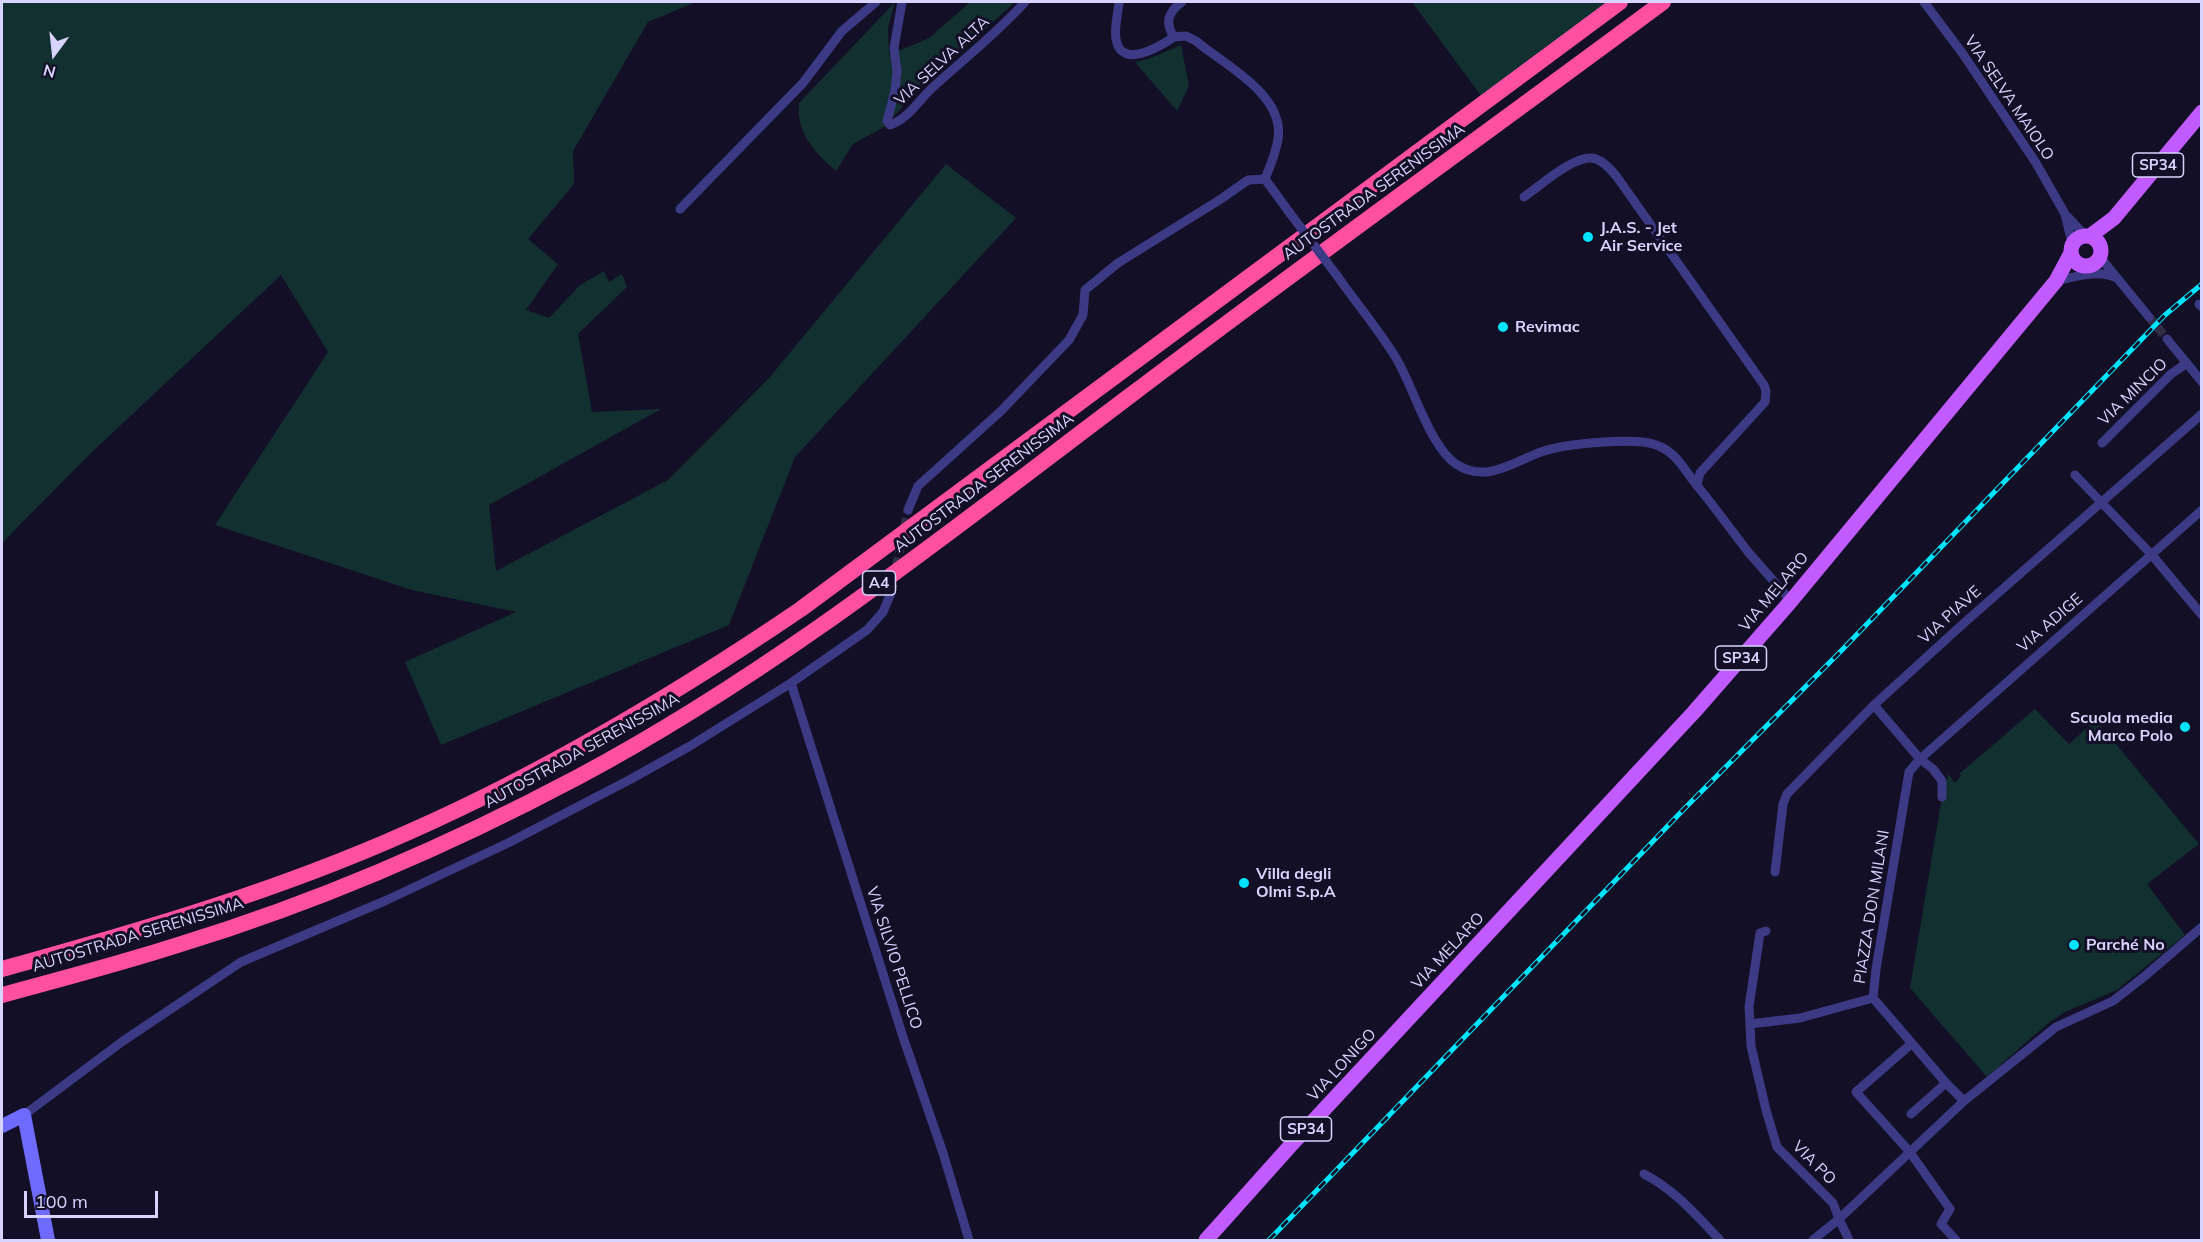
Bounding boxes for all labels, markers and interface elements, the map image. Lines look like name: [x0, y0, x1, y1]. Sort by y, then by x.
street label: VIA SELVA ALTA: [891, 12, 993, 110]
north arrow: [24, 24, 84, 84]
street label: VIA SELVA MAIOLO: [1960, 32, 2058, 164]
text: N: [41, 60, 58, 83]
street label: AUTOSTRADA SERENISSIMA: [1279, 120, 1469, 264]
road number: SP34: [2132, 153, 2184, 177]
place label: J.A.S. - Jet Air Service: [1600, 218, 1682, 256]
marker: J.A.S. - Jet Air Service: [1581, 230, 1595, 244]
place label: Revimac: [1515, 317, 1580, 337]
marker: Revimac: [1496, 320, 1510, 334]
street label: VIA MINCIO: [2094, 354, 2172, 430]
street label: AUTOSTRADA SERENISSIMA: [890, 409, 1078, 557]
street label: VIA MELARO: [1735, 548, 1813, 636]
road number: A4: [862, 571, 896, 595]
street label: VIA PIAVE: [1915, 582, 1985, 648]
street label: VIA ADIGE: [2013, 589, 2087, 657]
road number: SP34: [1716, 646, 1766, 670]
street label: AUTOSTRADA SERENISSIMA: [481, 689, 683, 813]
place label: Scuola media Marco Polo: [2070, 708, 2173, 746]
marker: Scuola media Marco Polo: [2178, 720, 2192, 734]
street label: PIAZZA DON MILANI: [1850, 829, 1894, 985]
place label: Villa degli Olmi S.p.A: [1256, 864, 1336, 902]
marker: Villa degli Olmi S.p.A: [1237, 876, 1251, 890]
street label: VIA SILVIO PELLICO: [862, 884, 926, 1032]
street label: AUTOSTRADA SERENISSIMA: [30, 894, 246, 976]
street label: VIA MELARO: [1408, 909, 1488, 993]
place label: Parché No: [2086, 935, 2165, 955]
marker: Parché No: [2067, 938, 2081, 952]
street label: VIA LONIGO: [1304, 1025, 1380, 1105]
road number: SP34: [1280, 1117, 1332, 1141]
street label: VIA PO: [1788, 1137, 1840, 1189]
scale bar: [27, 1179, 160, 1217]
text: 100 m: [35, 1190, 88, 1213]

